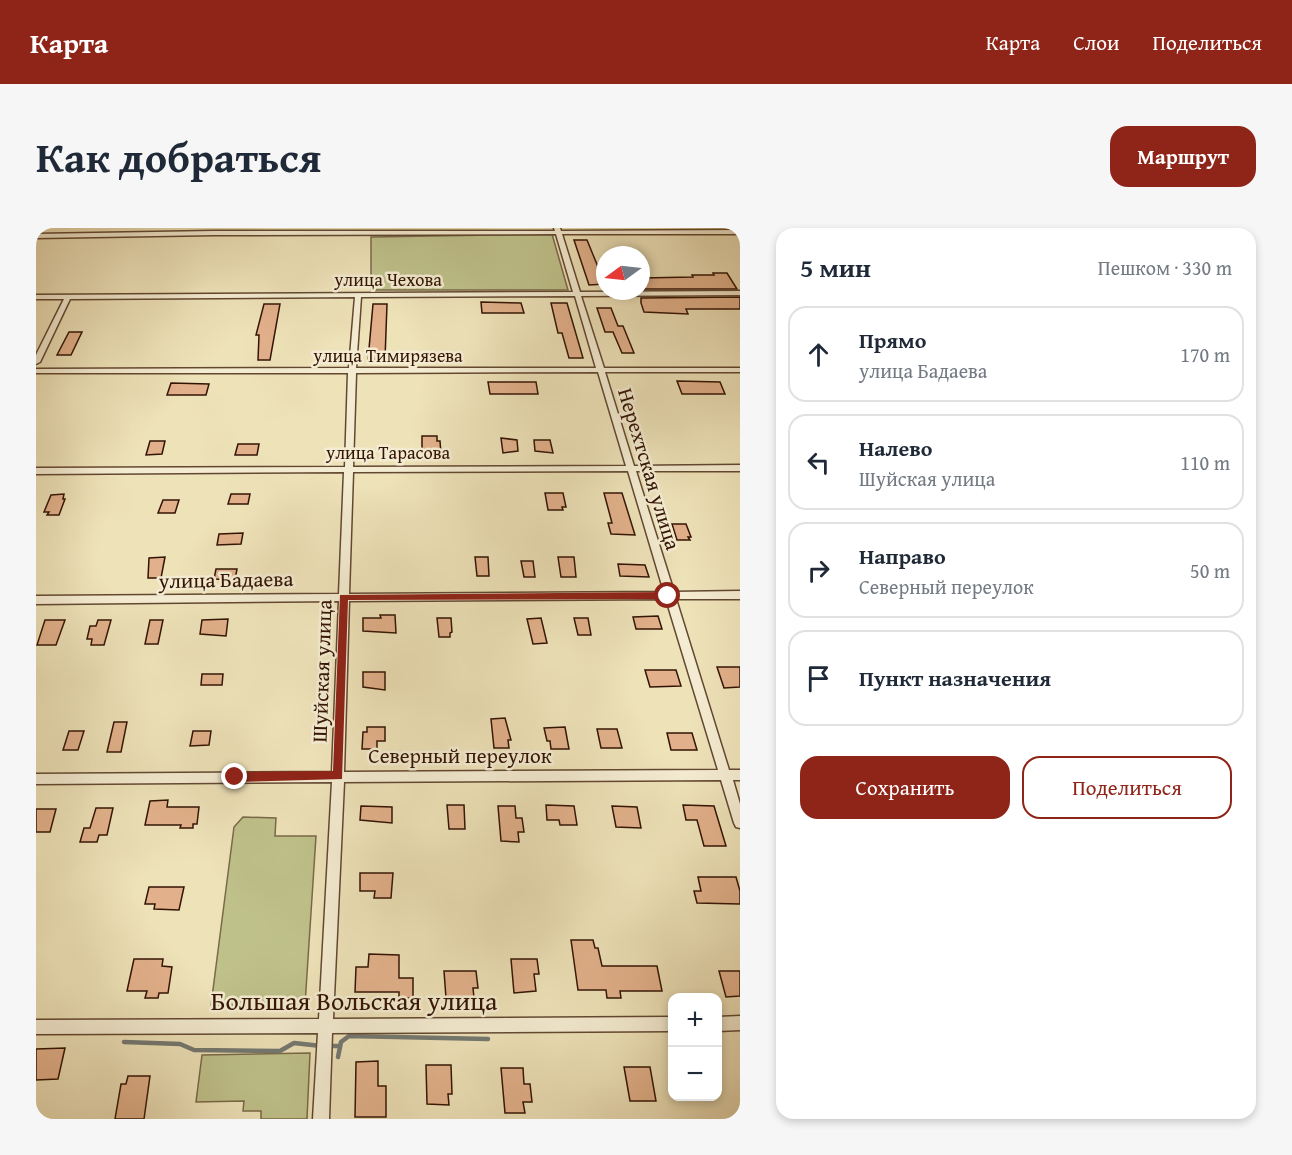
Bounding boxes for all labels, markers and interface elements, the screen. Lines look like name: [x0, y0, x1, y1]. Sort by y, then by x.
text: Карта: [30, 22, 108, 63]
text: Карта: [986, 27, 1040, 58]
text: Слои: [1073, 27, 1119, 58]
text: Поделиться: [1152, 27, 1262, 58]
text: Как добраться: [36, 126, 321, 187]
button: Маршрут: [1110, 126, 1256, 187]
north arrow: [596, 246, 650, 300]
text: 5 мин: [800, 248, 871, 287]
text: Пешком · 330 m: [1098, 253, 1232, 282]
street label: улица Чехова: [333, 266, 442, 293]
text: Прямо: [859, 324, 926, 356]
icon: ahead: [802, 338, 835, 371]
text: 170 m: [1180, 340, 1230, 369]
street label: улица Тимирязева: [312, 342, 463, 369]
text: улица Бадаева: [859, 356, 987, 385]
street label: Нерехтская улица: [610, 384, 689, 554]
text: Налево: [859, 432, 932, 464]
street label: улица Тарасова: [325, 439, 450, 466]
icon: left: [802, 446, 835, 479]
text: 110 m: [1180, 448, 1230, 477]
text: Шуйская улица: [859, 464, 995, 493]
text: Направо: [859, 540, 946, 572]
icon: right: [802, 554, 835, 587]
text: 50 m: [1190, 556, 1230, 585]
street label: улица Бадаева: [157, 563, 294, 596]
text: Северный переулок: [859, 572, 1034, 601]
route start: [654, 582, 680, 608]
street label: Шуйская улица: [304, 599, 339, 743]
icon: arrive: [802, 662, 835, 695]
text: Пункт назначения: [859, 662, 1051, 694]
street label: Северный переулок: [368, 740, 552, 771]
button: Сохранить: [800, 756, 1010, 819]
button: Поделиться: [1022, 756, 1232, 819]
route end: [221, 763, 247, 789]
street label: Большая Вольская улица: [211, 981, 498, 1020]
map controls: [668, 993, 722, 1101]
button: +: [668, 993, 722, 1047]
button: −: [668, 1047, 722, 1101]

